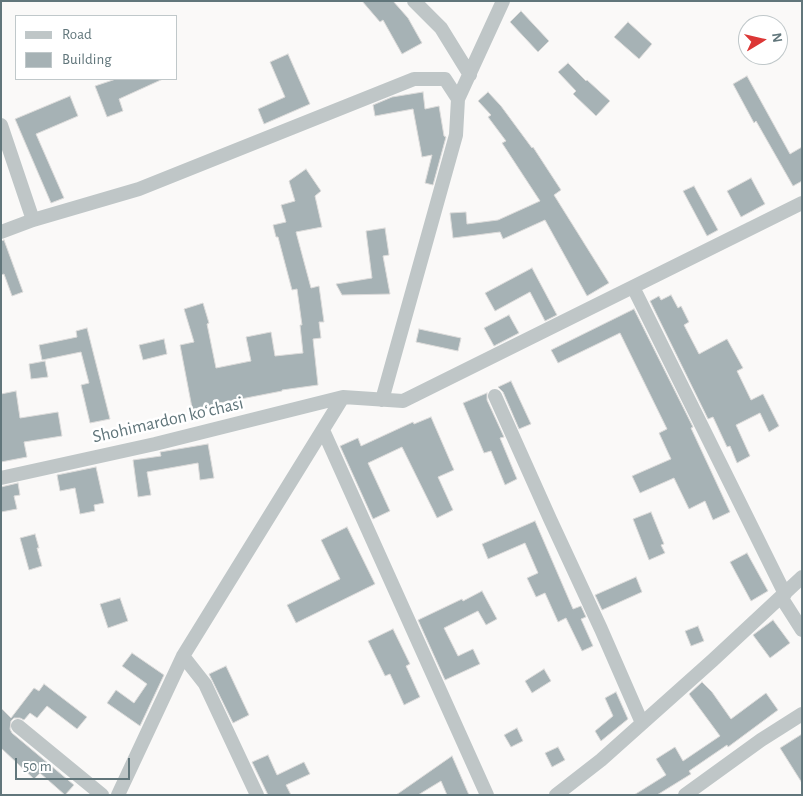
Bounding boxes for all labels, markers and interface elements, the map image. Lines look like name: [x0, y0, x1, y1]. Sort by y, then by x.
legend: [15, 15, 178, 80]
north arrow: [738, 15, 788, 65]
text: Road: [62, 27, 92, 42]
text: N: [769, 32, 785, 44]
text: Building: [62, 52, 112, 67]
street label: Shohimardon koʻchasi: [90, 392, 246, 448]
scale bar: [18, 748, 132, 780]
text: 50 m: [23, 759, 52, 774]

